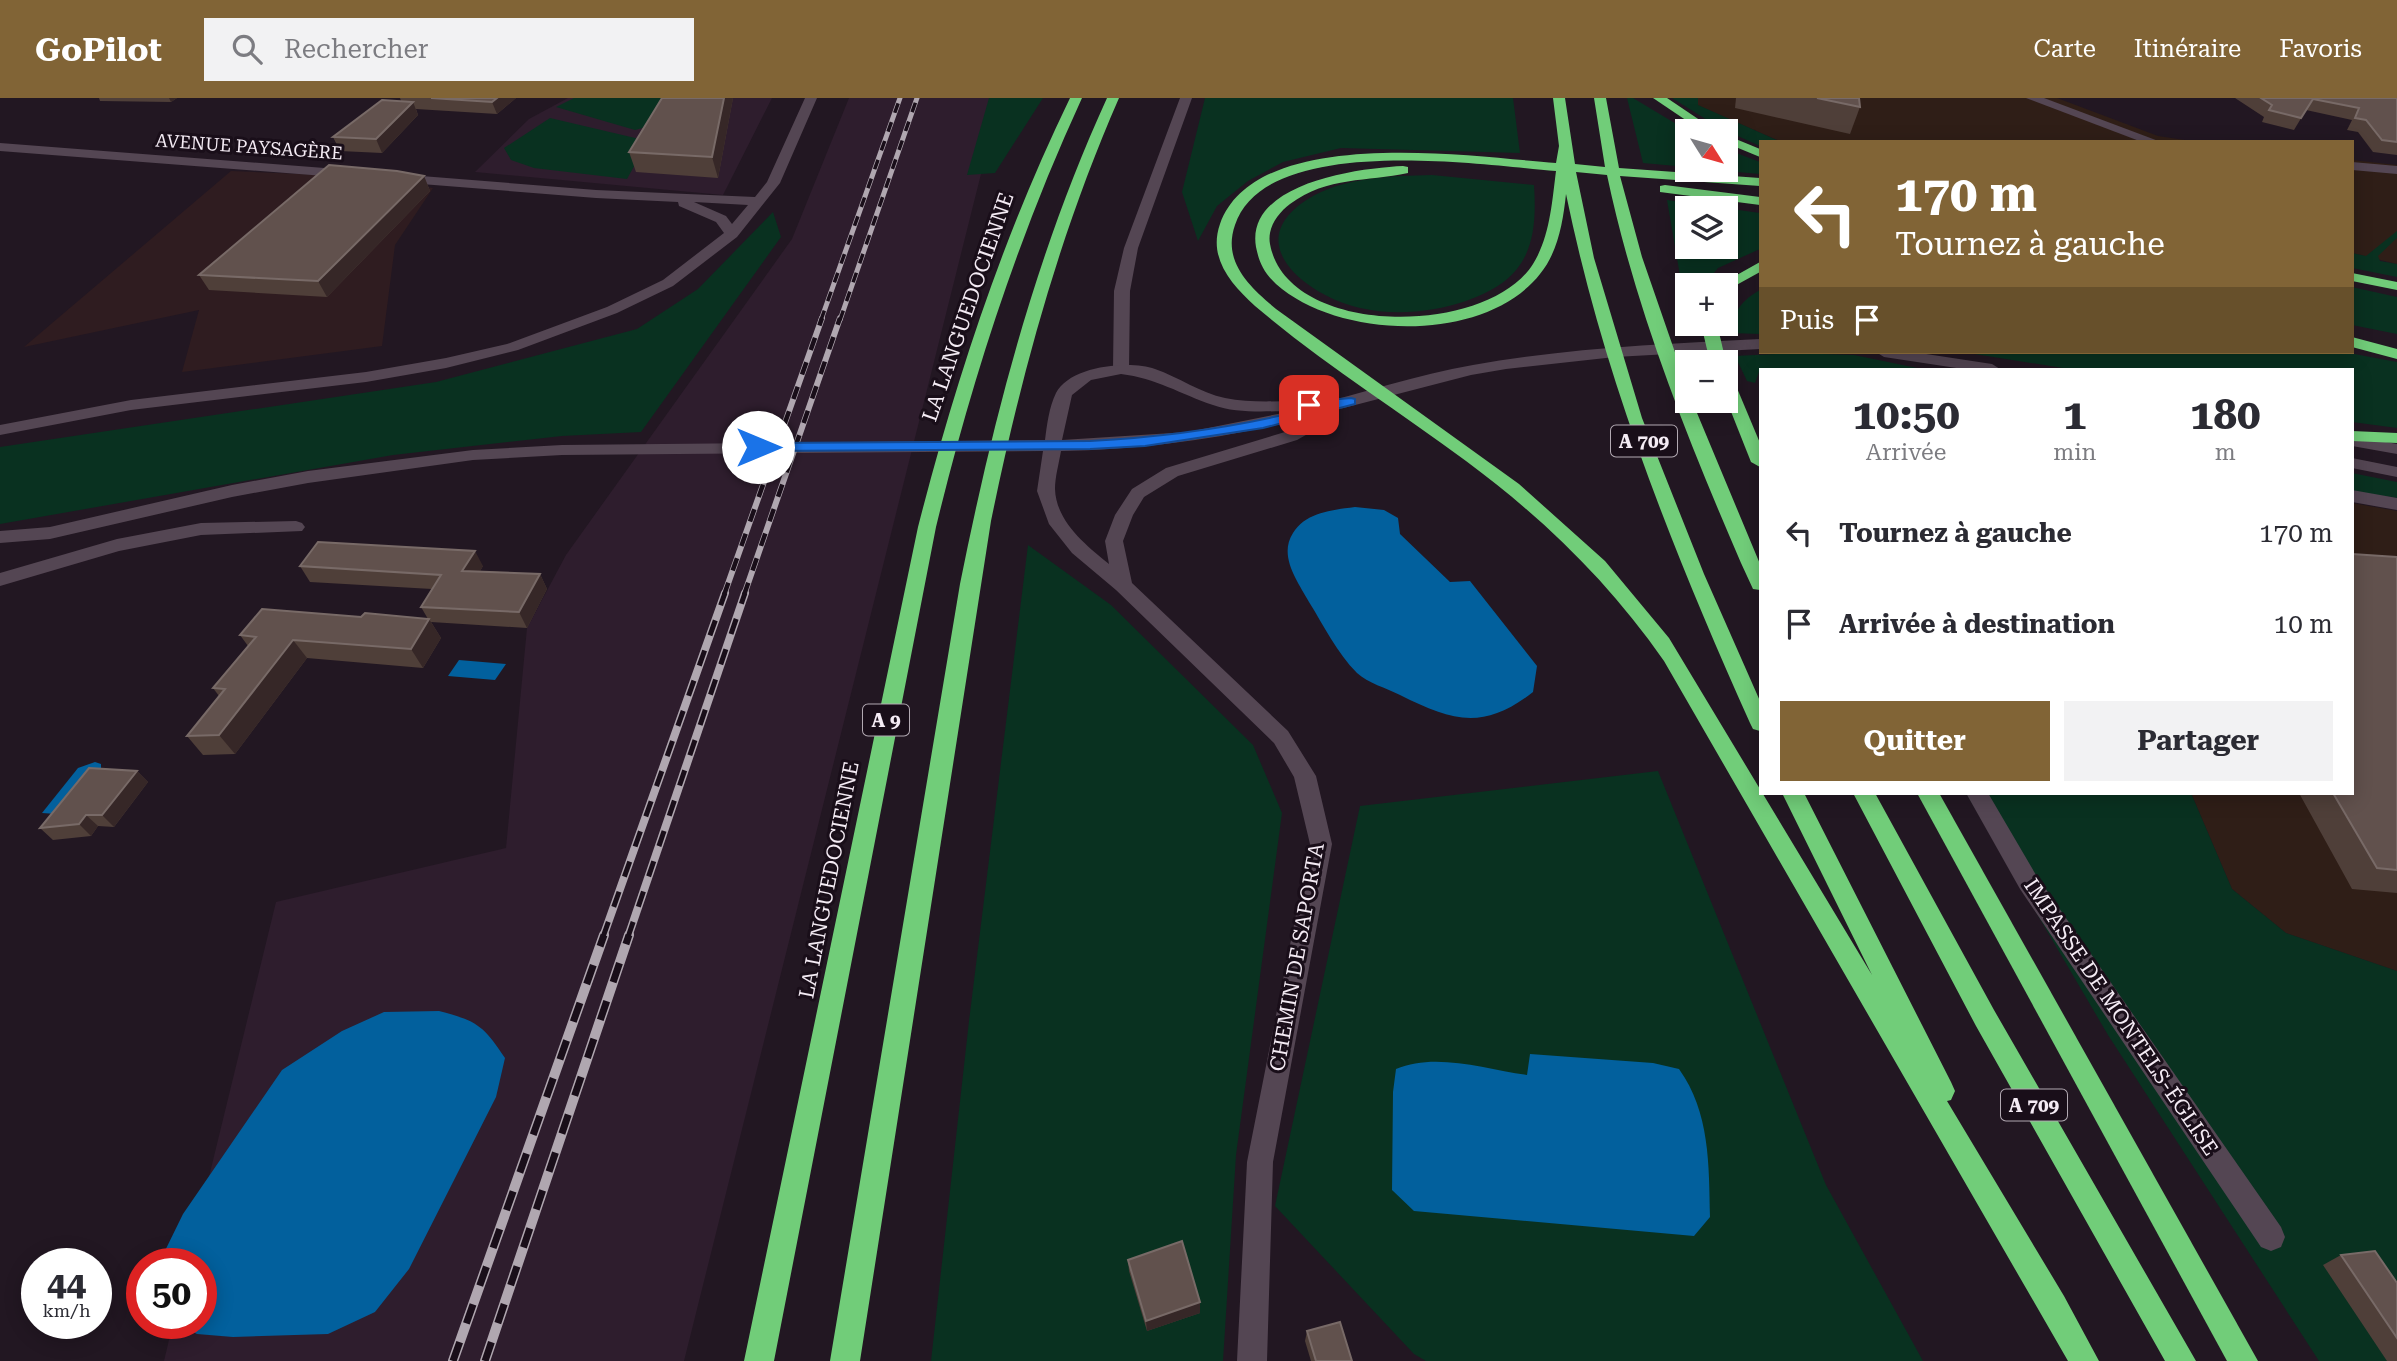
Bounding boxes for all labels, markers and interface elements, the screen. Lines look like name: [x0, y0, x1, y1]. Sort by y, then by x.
search box: [204, 18, 694, 81]
text: GoPilot: [35, 30, 162, 69]
icon: search: [228, 30, 266, 68]
text: Rechercher: [284, 34, 428, 64]
text: Carte: [2034, 35, 2096, 63]
text: Itinéraire: [2134, 35, 2241, 63]
text: Favoris: [2279, 35, 2362, 63]
north arrow: [1675, 119, 1738, 182]
map controls: [1675, 119, 1738, 413]
street label: AVENUE PAYSAGÈRE: [155, 129, 343, 164]
text: 170 m: [1895, 166, 2037, 223]
icon: left: [1780, 168, 1871, 259]
street label: LA LANGUEDOCIENNE: [917, 189, 1019, 425]
button: layers: [1675, 196, 1738, 259]
text: Tournez à gauche: [1895, 225, 2165, 263]
button: +: [1675, 273, 1738, 336]
icon: arrive: [1848, 301, 1886, 339]
text: Puis: [1780, 305, 1834, 335]
button: −: [1675, 350, 1738, 413]
pin: [1279, 375, 1339, 435]
icon: arrive: [1290, 386, 1328, 424]
text: 10:50: [1853, 390, 1960, 439]
text: 1: [2063, 390, 2087, 439]
text: 180: [2190, 390, 2260, 439]
position arrow: [721, 410, 795, 484]
road number: A 709: [1611, 426, 1677, 456]
text: Arrivée: [1866, 439, 1946, 466]
text: min: [2053, 439, 2096, 466]
text: m: [2215, 439, 2236, 466]
icon: left: [1780, 514, 1818, 552]
text: Tournez à gauche: [1839, 518, 2072, 548]
text: 170 m: [2259, 518, 2333, 548]
icon: arrive: [1780, 605, 1818, 643]
text: Arrivée à destination: [1839, 609, 2115, 639]
text: 10 m: [2274, 609, 2333, 639]
button: Quitter: [1780, 701, 2050, 781]
button: Partager: [2064, 701, 2333, 781]
road number: A 9: [863, 705, 909, 736]
street label: LA LANGUEDOCIENNE: [794, 760, 864, 1000]
street label: CHEMIN DE SAPORTA: [1265, 841, 1329, 1073]
street label: IMPASSE DE MONTELS-ÉGLISE: [2019, 874, 2224, 1160]
road number: A 709: [2001, 1090, 2067, 1121]
speed limit sign: 50: [126, 1248, 217, 1339]
text: 44: [47, 1264, 86, 1305]
text: km/h: [42, 1300, 91, 1321]

